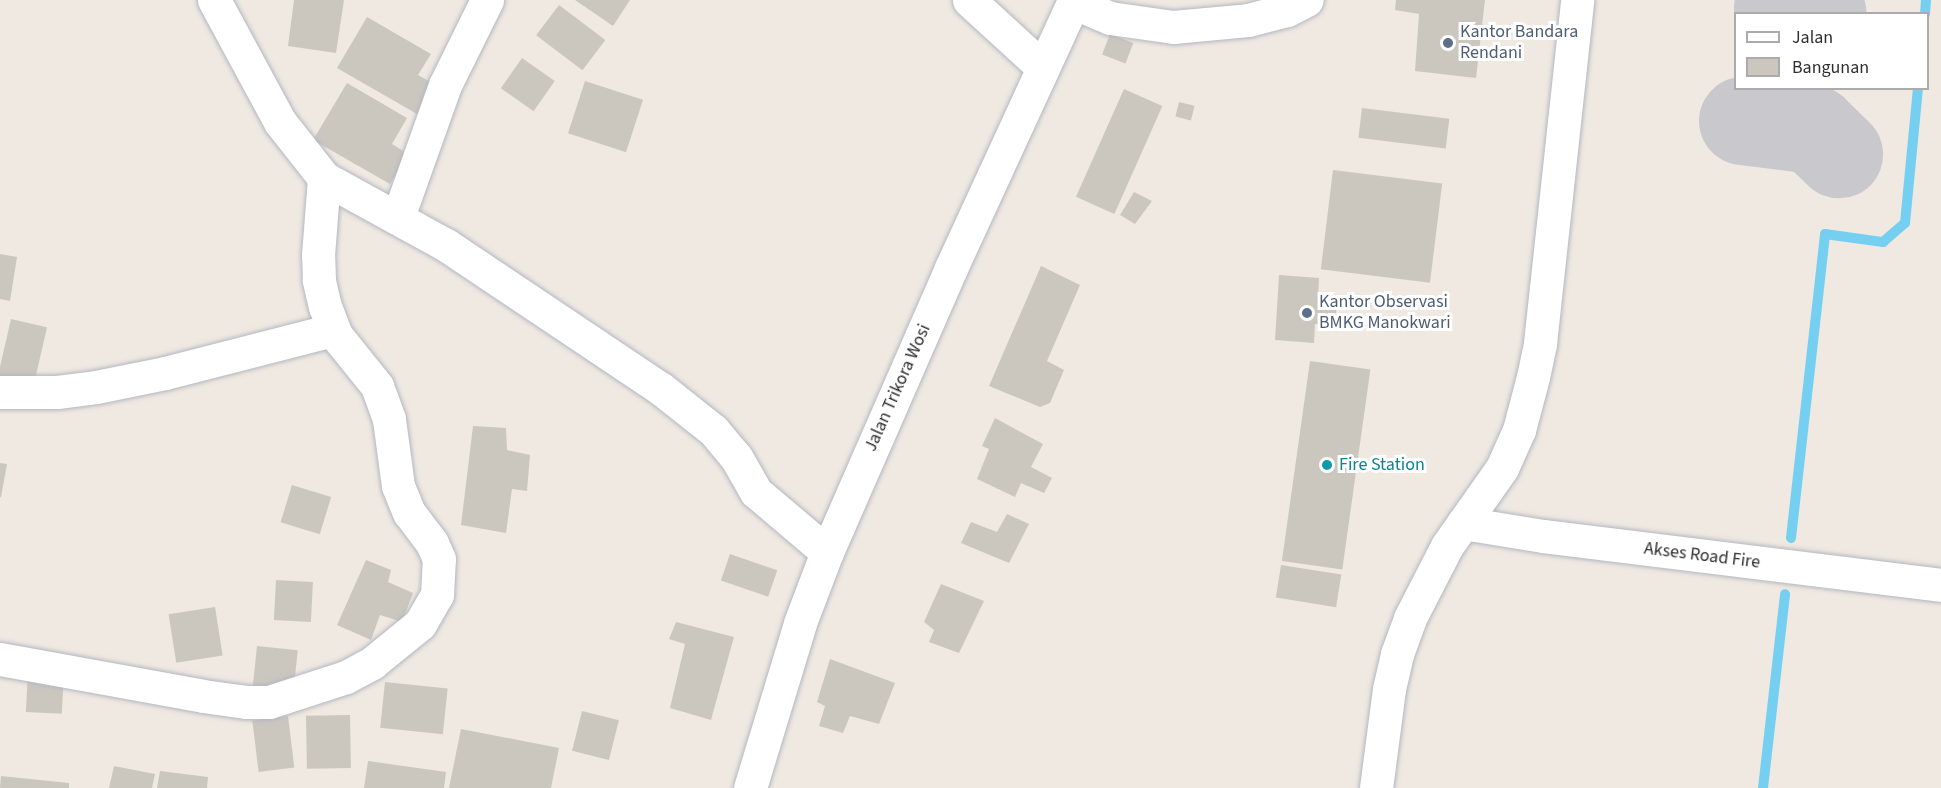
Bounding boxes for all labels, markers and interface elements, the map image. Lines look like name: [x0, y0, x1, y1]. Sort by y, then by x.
legend: [1734, 12, 1929, 90]
place label: Kantor Bandara Rendani: [1460, 22, 1578, 64]
text: Jalan: [1792, 25, 1833, 50]
marker: Kantor Bandara Rendani: [1441, 36, 1455, 50]
text: Bangunan: [1792, 55, 1869, 80]
place label: Kantor Observasi BMKG Manokwari: [1319, 292, 1451, 334]
marker: Kantor Observasi BMKG Manokwari: [1300, 306, 1314, 320]
street label: Jalan Trikora Wosi: [860, 321, 936, 455]
place label: Fire Station: [1339, 454, 1425, 476]
marker: Fire Station: [1320, 458, 1334, 472]
street label: Akses Road Fire: [1643, 538, 1761, 574]

